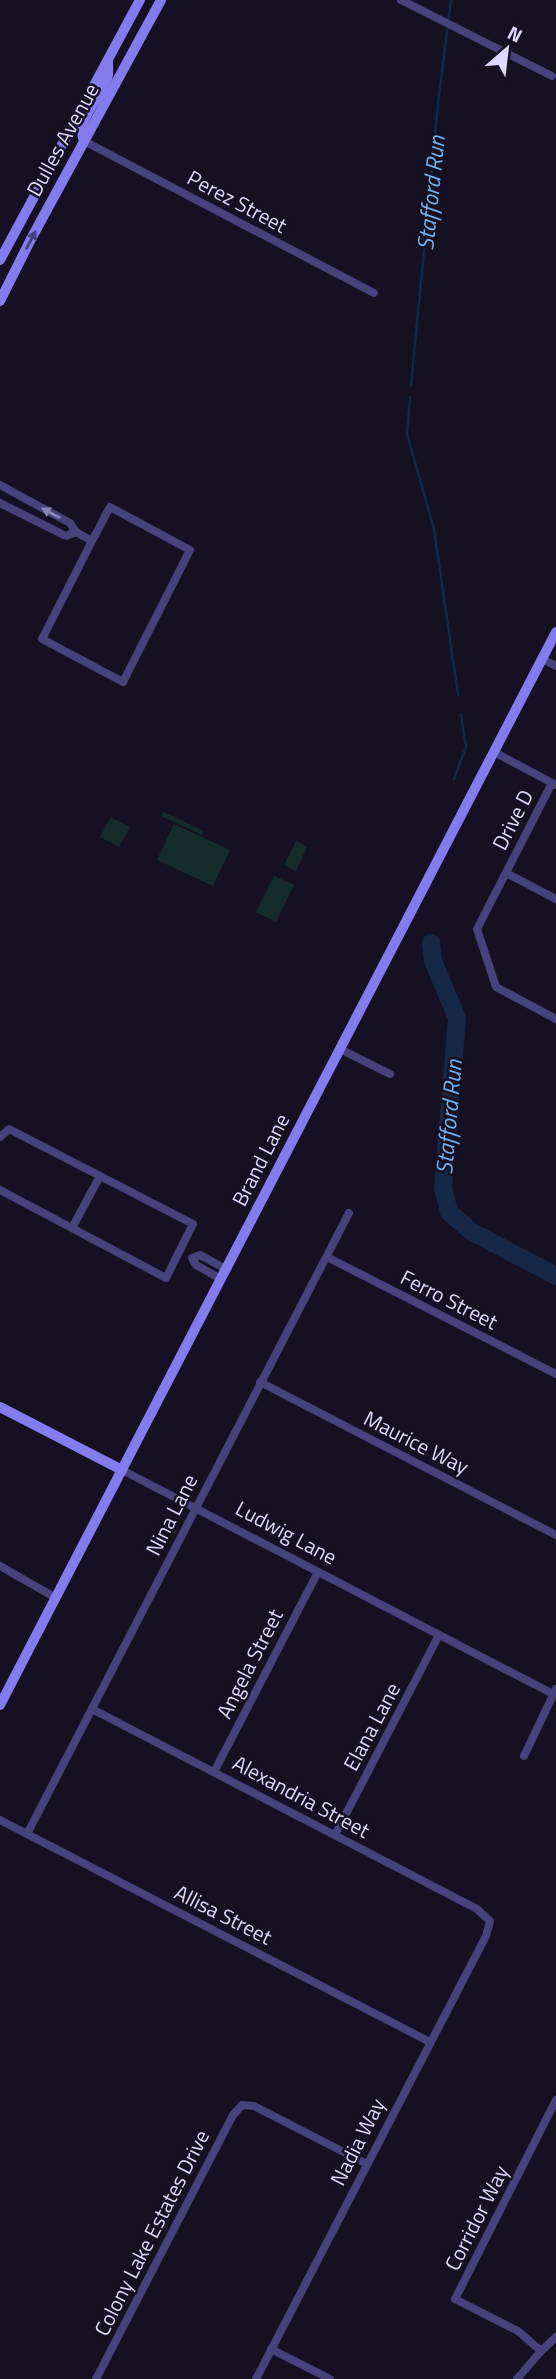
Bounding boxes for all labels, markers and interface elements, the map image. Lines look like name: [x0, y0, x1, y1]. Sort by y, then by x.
north arrow: [472, 14, 542, 84]
text: N: [503, 18, 528, 49]
street label: Dulles Avenue: [18, 77, 106, 202]
water label: Stafford Run: [407, 133, 454, 252]
street label: Perez Street: [182, 161, 294, 241]
one-way arrow: [24, 229, 36, 249]
one-way arrow: [42, 507, 61, 519]
street label: Drive D: [483, 784, 541, 855]
water label: Stafford Run: [426, 1058, 471, 1176]
street label: Brand Lane: [223, 1108, 297, 1211]
street label: Ferro Street: [395, 1261, 504, 1338]
street label: Maurice Way: [358, 1402, 475, 1482]
street label: Nina Lane: [137, 1468, 205, 1561]
street label: Ludwig Lane: [230, 1492, 343, 1572]
street label: Angela Street: [208, 1603, 291, 1724]
street label: Elana Lane: [334, 1677, 408, 1776]
street label: Alexandria Street: [227, 1746, 376, 1846]
street label: Allisa Street: [169, 1876, 278, 1953]
street label: Nadia Way: [321, 2092, 393, 2191]
street label: Colony Lake Estates Drive: [85, 2124, 217, 2341]
street label: Corridor Way: [436, 2159, 516, 2276]

